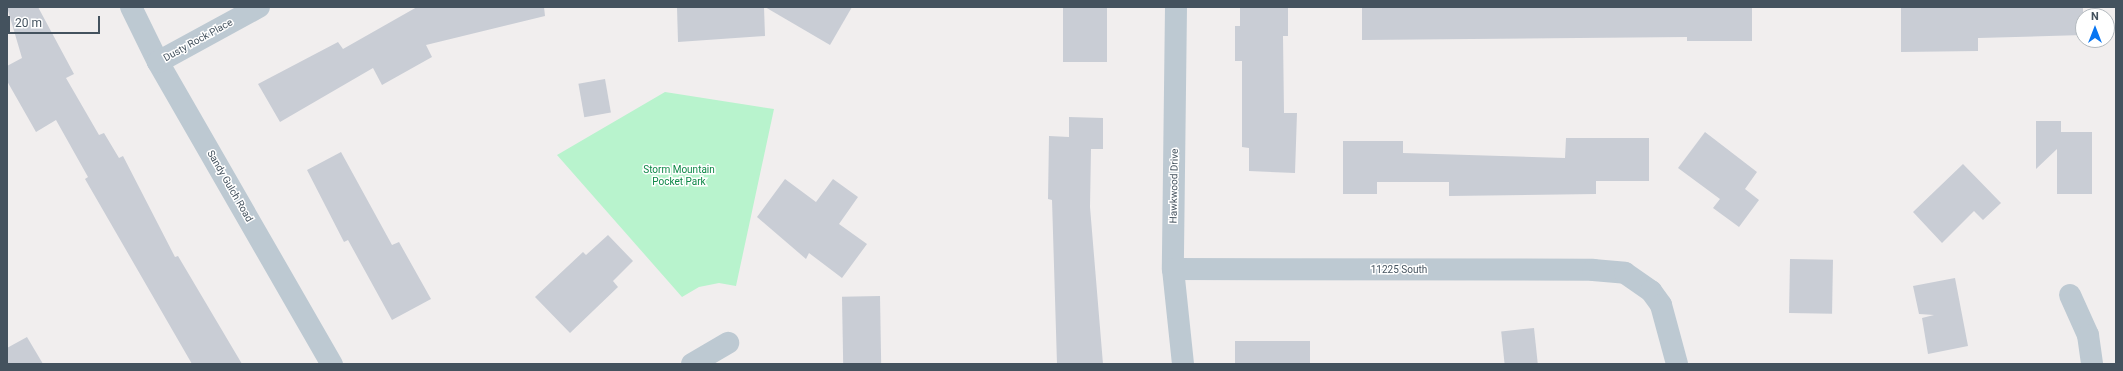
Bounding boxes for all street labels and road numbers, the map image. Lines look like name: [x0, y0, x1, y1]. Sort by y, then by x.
street label: Dusty Rock Place: [161, 16, 235, 64]
street label: Sandy Gulch Road: [205, 148, 255, 224]
street label: Hawkwood Drive: [1167, 149, 1181, 223]
street label: 11225 South: [1371, 264, 1427, 276]

